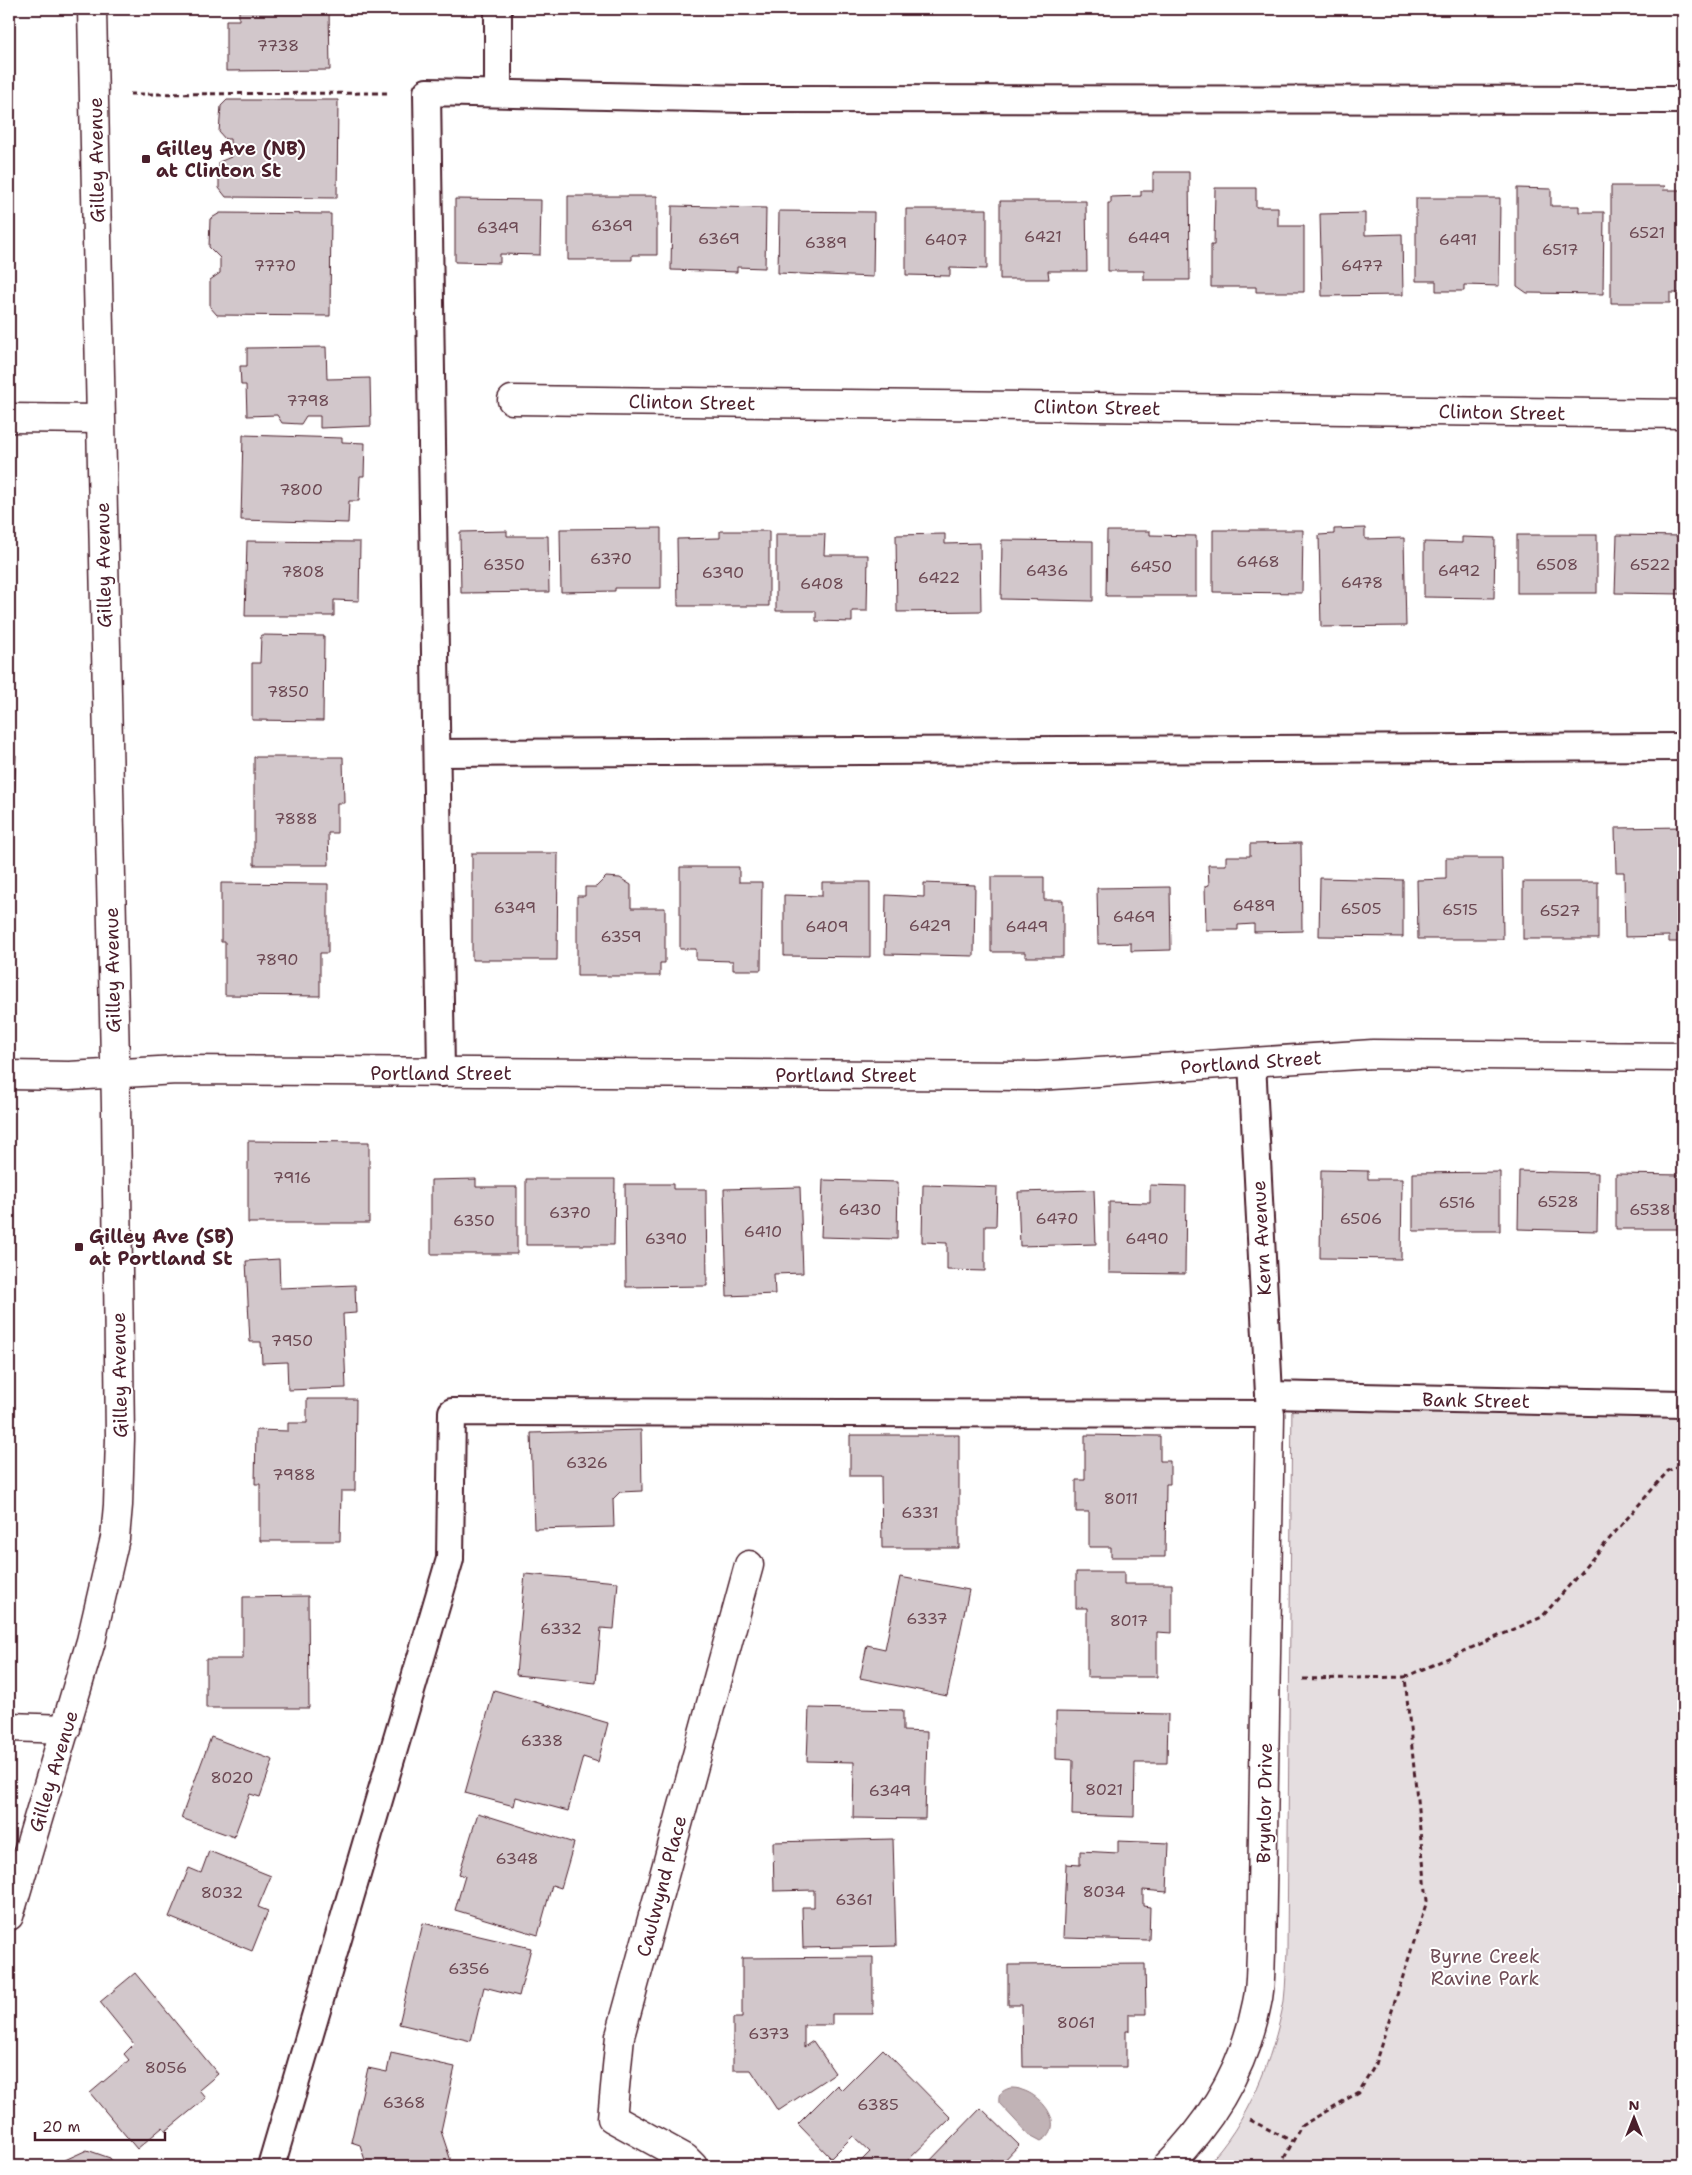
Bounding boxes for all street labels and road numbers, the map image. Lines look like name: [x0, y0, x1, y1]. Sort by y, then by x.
street label: Gilley Avenue: [83, 97, 110, 223]
street label: Clinton Street: [628, 389, 756, 416]
street label: Clinton Street: [1033, 394, 1161, 421]
street label: Clinton Street: [1438, 399, 1566, 426]
street label: Gilley Avenue: [90, 502, 117, 628]
street label: Gilley Avenue: [99, 907, 126, 1033]
street label: Portland Street: [1180, 1045, 1323, 1080]
street label: Portland Street: [370, 1061, 512, 1086]
street label: Portland Street: [775, 1063, 917, 1088]
street label: Kern Avenue: [1246, 1180, 1277, 1296]
street label: Gilley Avenue: [106, 1312, 133, 1438]
street label: Bank Street: [1422, 1387, 1530, 1414]
street label: Gilley Avenue: [23, 1707, 84, 1835]
street label: Brynlor Drive: [1251, 1742, 1278, 1864]
street label: Caulwynd Place: [631, 1813, 692, 1960]

